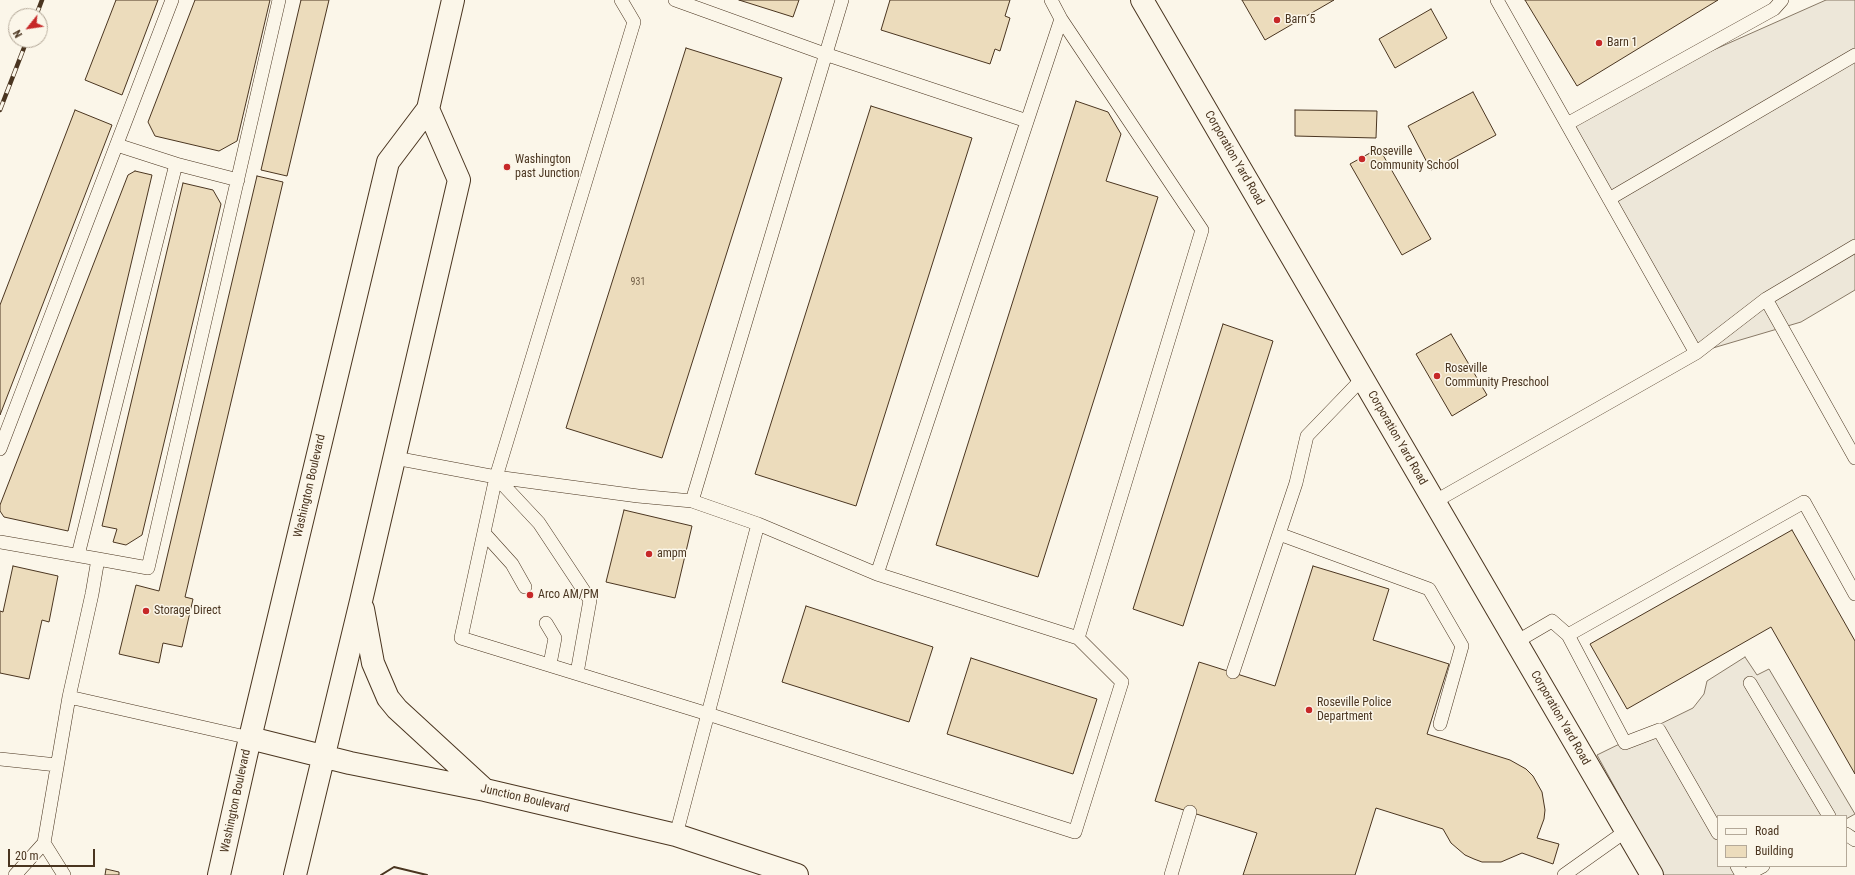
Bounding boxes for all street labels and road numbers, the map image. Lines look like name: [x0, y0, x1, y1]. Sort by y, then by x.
street label: Corporation Yard Road: [1201, 108, 1267, 208]
street label: Corporation Yard Road: [1364, 388, 1430, 488]
street label: Washington Boulevard: [291, 433, 329, 539]
street label: Corporation Yard Road: [1527, 668, 1593, 768]
street label: Washington Boulevard: [218, 748, 254, 854]
street label: Junction Boulevard: [479, 782, 571, 816]

